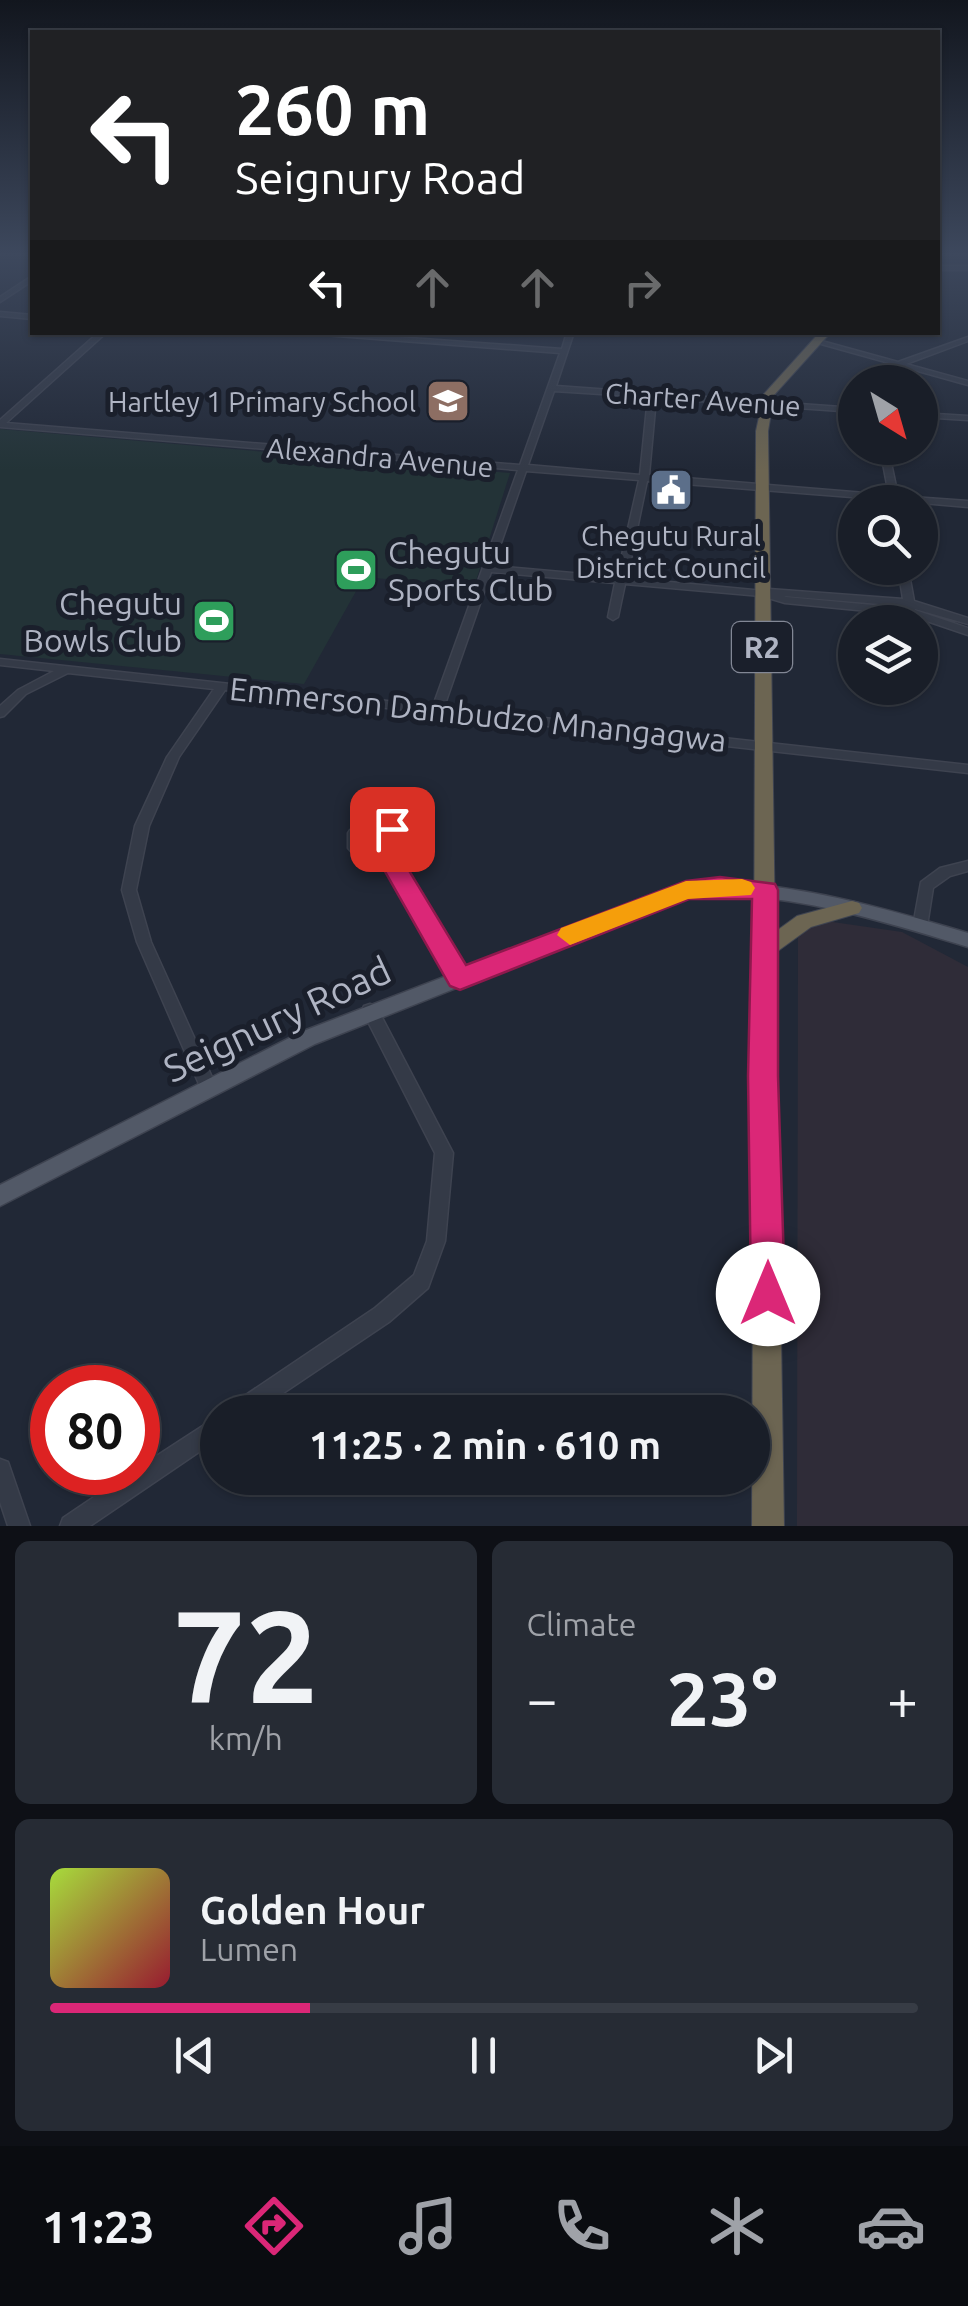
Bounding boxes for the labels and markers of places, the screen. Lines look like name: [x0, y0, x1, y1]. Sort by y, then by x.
school or university icon: Hartley 1 Primary School: [425, 378, 471, 424]
place label: Hartley 1 Primary School: [108, 386, 416, 417]
public building icon: Chegutu Rural District Council: [648, 467, 694, 513]
place label: Chegutu Rural District Council: [576, 520, 766, 583]
place label: Chegutu Sports Club: [388, 534, 553, 607]
sports icon: Chegutu Sports Club: [333, 547, 379, 593]
place label: Chegutu Bowls Club: [24, 585, 182, 658]
sports icon: Chegutu Bowls Club: [191, 598, 237, 644]
pin: [350, 787, 435, 872]

